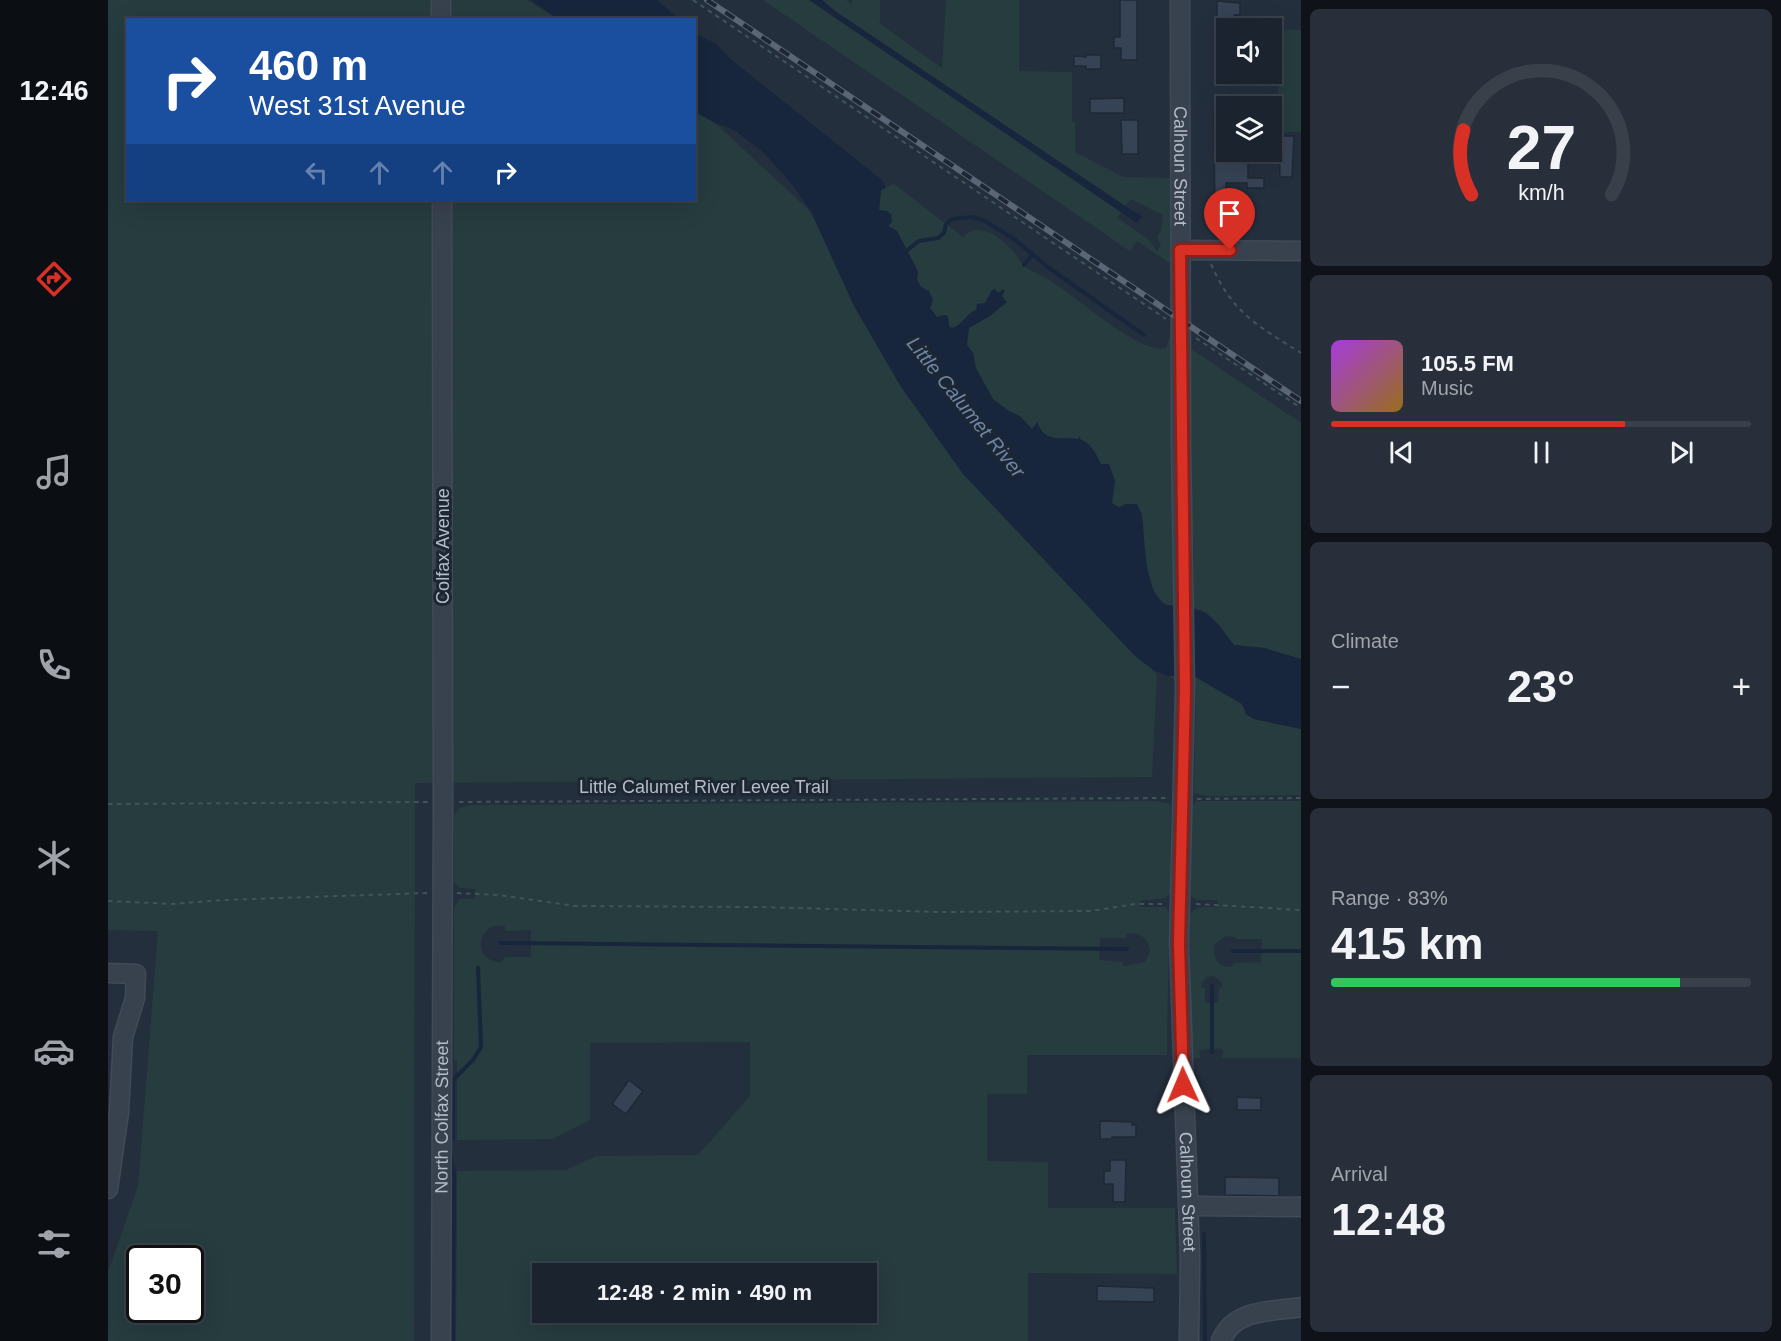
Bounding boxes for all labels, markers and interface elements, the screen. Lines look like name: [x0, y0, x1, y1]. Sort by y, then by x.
map controls: [1216, 18, 1282, 162]
button: sound: [1216, 18, 1282, 84]
icon: right: [150, 42, 228, 120]
text: 460 m: [249, 42, 368, 89]
text: 12:46: [19, 76, 89, 106]
text: West 31st Avenue: [249, 91, 466, 121]
button: layers: [1216, 96, 1282, 162]
street label: Calhoun Street: [1170, 106, 1191, 226]
text: 27: [1506, 113, 1576, 182]
icon: left: [300, 156, 333, 189]
icon: ahead: [363, 156, 396, 189]
icon: ahead: [426, 156, 459, 189]
icon: right: [489, 156, 522, 189]
text: km/h: [1518, 181, 1564, 205]
pin: [1204, 188, 1255, 250]
icon: arrive: [1213, 197, 1246, 230]
icon: directions: [33, 258, 75, 300]
water label: Little Calumet River: [903, 332, 1030, 483]
text: 105.5 FM: [1421, 351, 1514, 376]
text: Music: [1421, 377, 1473, 399]
icon: previous: [1385, 436, 1418, 469]
icon: pause: [1525, 436, 1558, 469]
icon: next: [1665, 436, 1698, 469]
icon: music: [33, 451, 75, 493]
street label: Colfax Avenue: [433, 488, 453, 604]
text: Climate: [1331, 630, 1399, 652]
icon: phone: [33, 644, 75, 686]
text: 23°: [1507, 661, 1575, 712]
text: −: [1331, 668, 1350, 705]
text: +: [1732, 668, 1751, 705]
street label: Little Calumet River Levee Trail: [579, 777, 829, 797]
icon: climate: [33, 837, 75, 879]
text: Range · 83%: [1331, 887, 1448, 909]
text: 415 km: [1331, 918, 1484, 969]
icon: car: [33, 1030, 75, 1072]
street label: North Colfax Street: [432, 1040, 452, 1194]
position arrow: [1151, 1053, 1215, 1117]
street label: Calhoun Street: [1176, 1131, 1200, 1252]
text: Arrival: [1331, 1163, 1388, 1185]
text: 12:48: [1331, 1194, 1446, 1245]
icon: filters: [33, 1223, 75, 1265]
speed limit sign: 30: [126, 1245, 204, 1323]
text: 12:48 · 2 min · 490 m: [597, 1280, 812, 1305]

